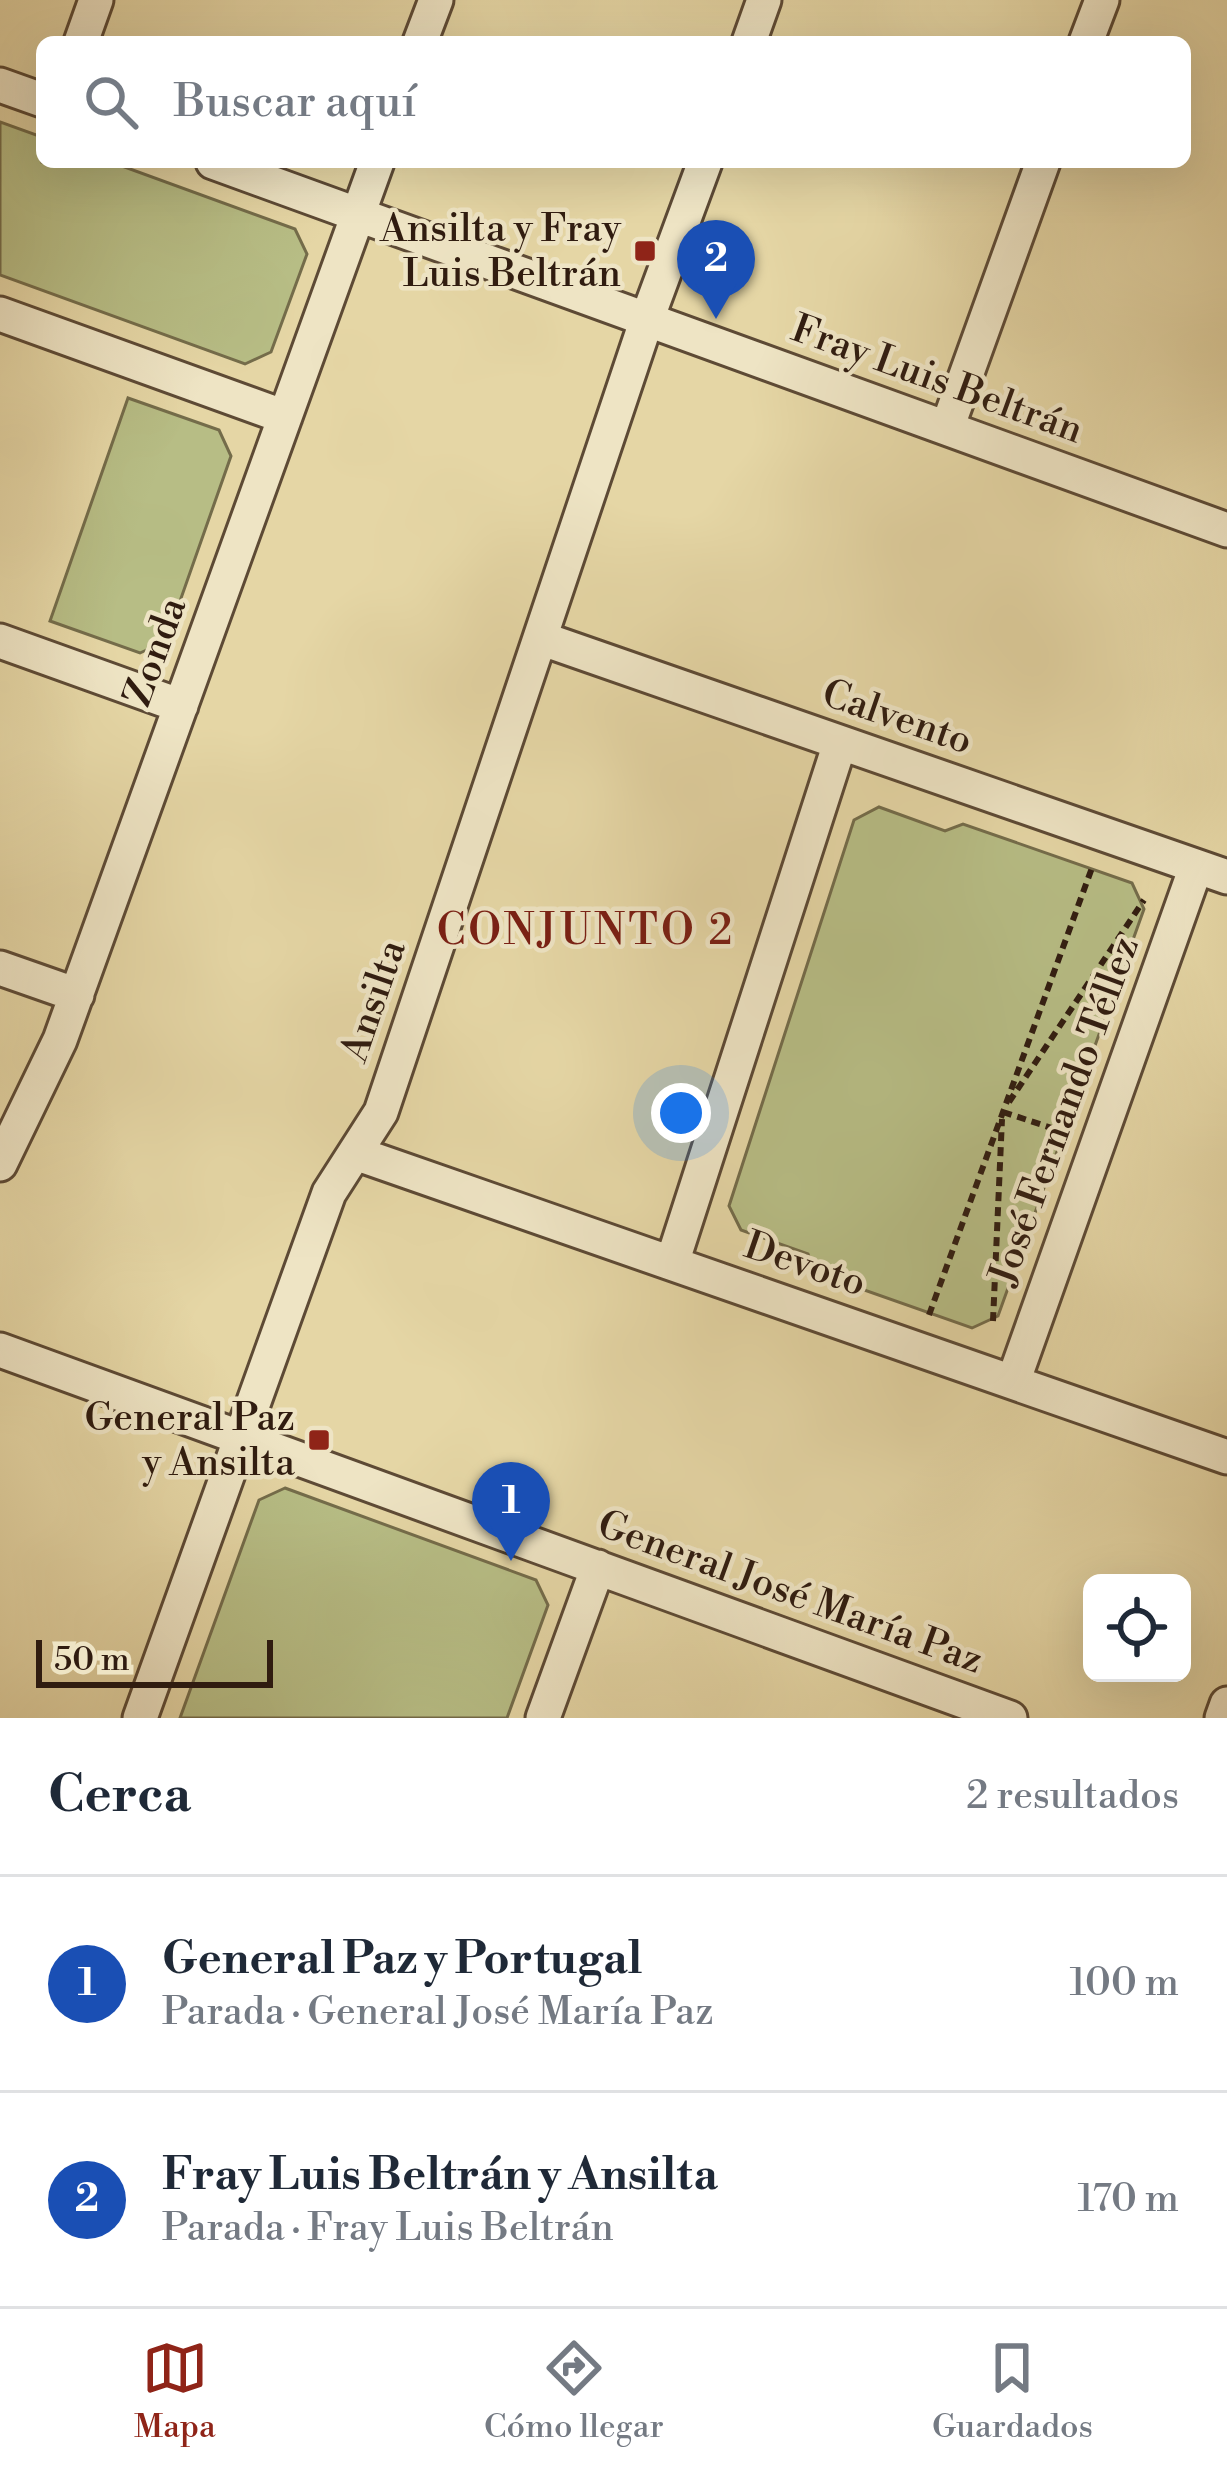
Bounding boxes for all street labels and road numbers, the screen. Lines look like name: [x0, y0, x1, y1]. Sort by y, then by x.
street label: Fray Luis Beltrán: [785, 305, 1089, 455]
street label: Zonda: [114, 591, 198, 713]
street label: Calvento: [816, 670, 978, 766]
street label: José Fernando Téllez: [979, 930, 1151, 1294]
street label: Ansilta: [330, 933, 418, 1069]
street label: Devoto: [738, 1221, 872, 1309]
street label: General José María Paz: [591, 1500, 989, 1686]

